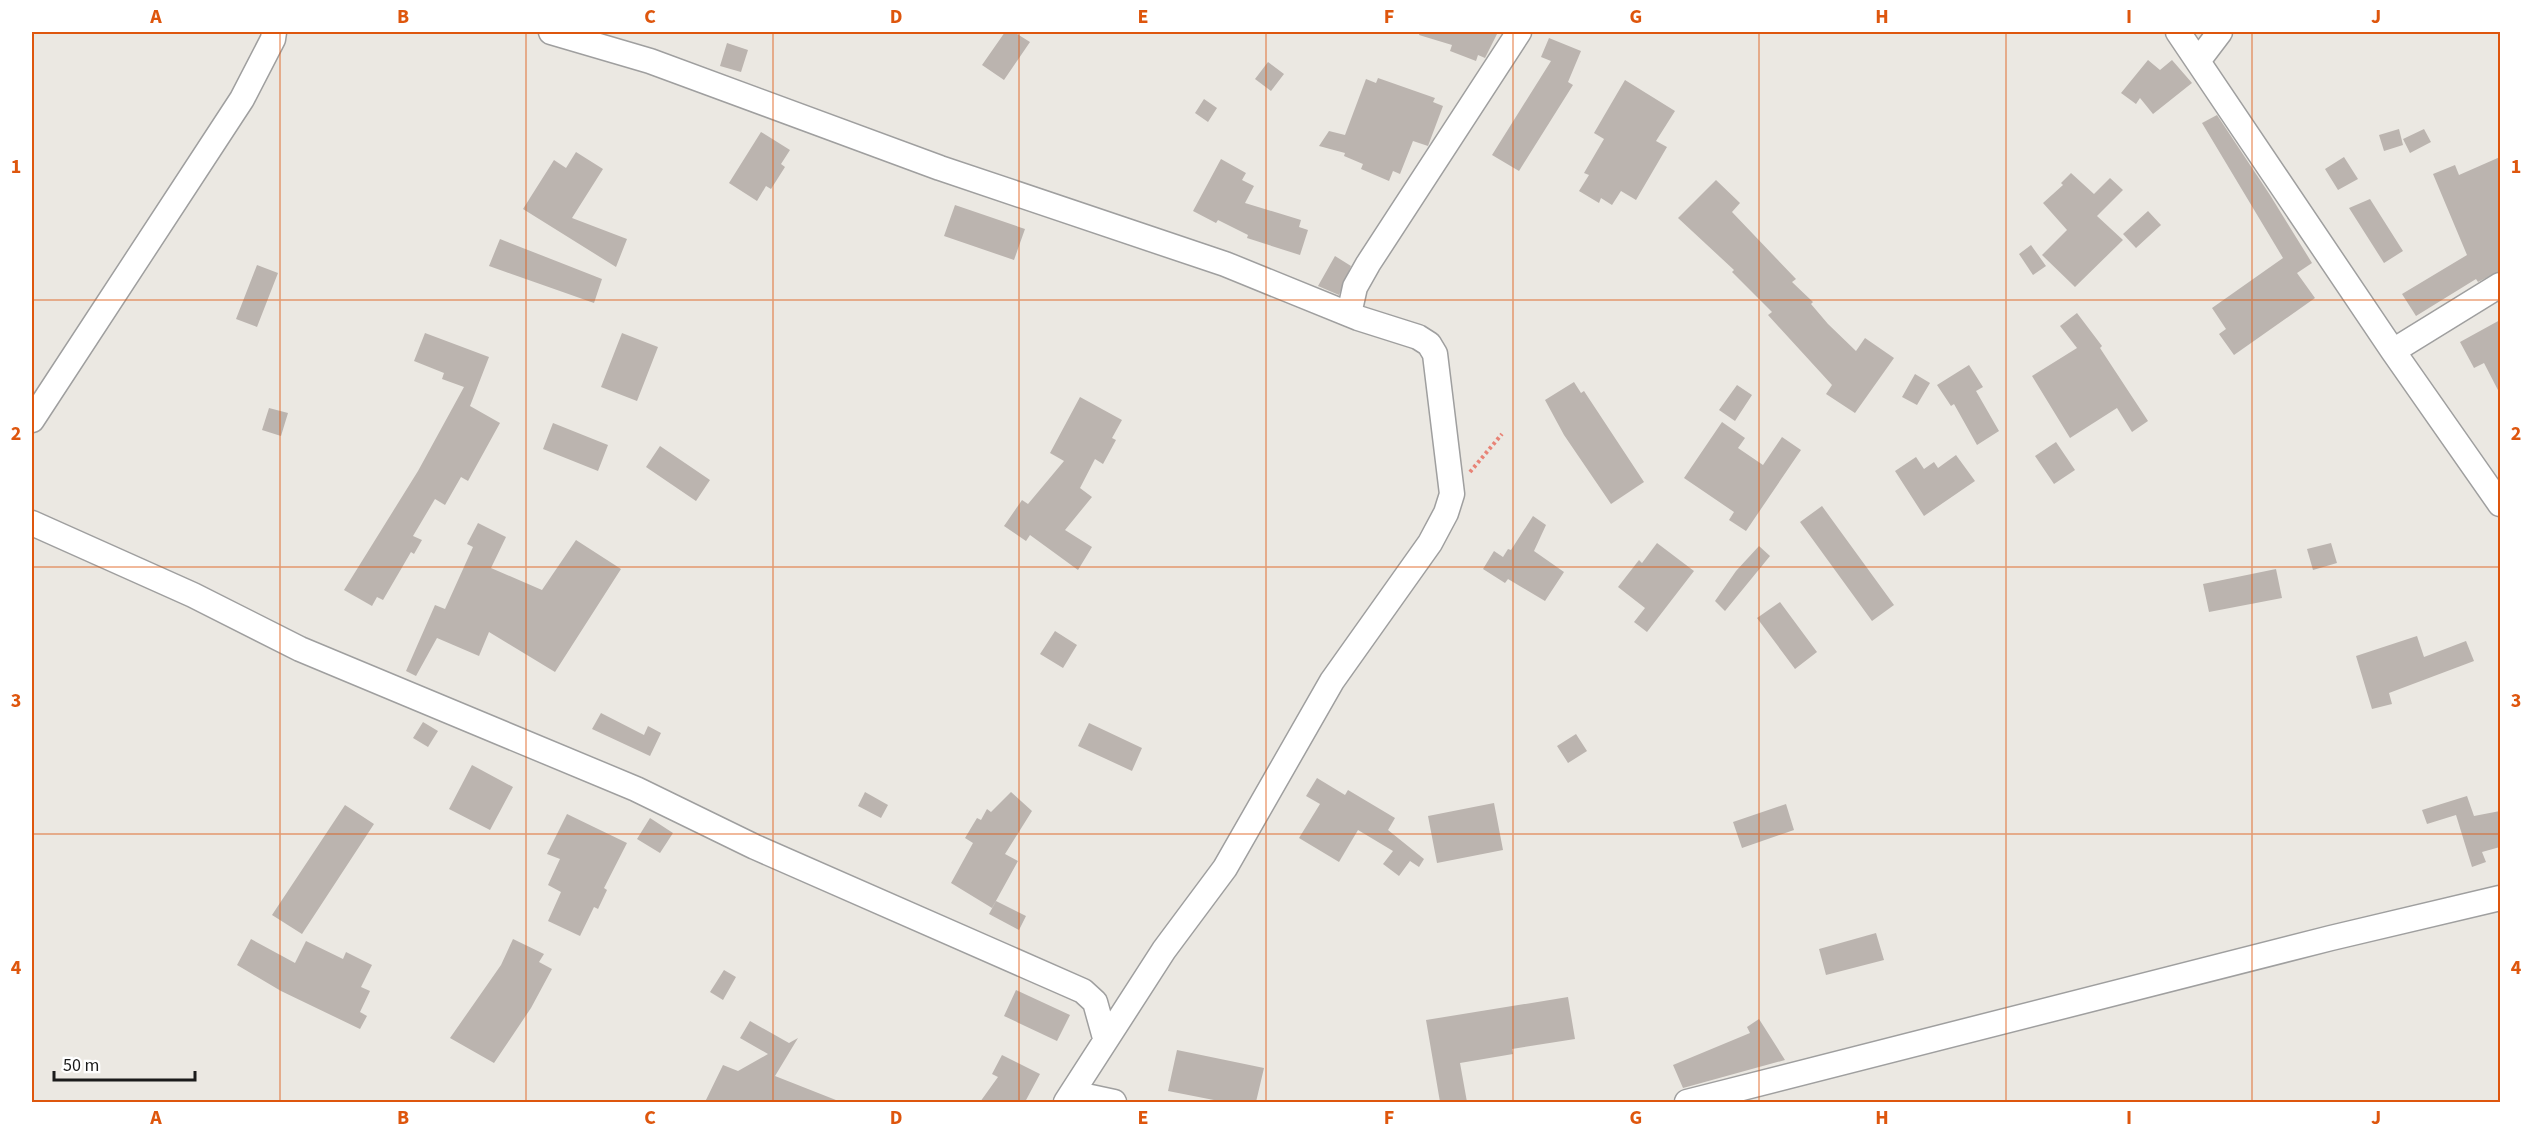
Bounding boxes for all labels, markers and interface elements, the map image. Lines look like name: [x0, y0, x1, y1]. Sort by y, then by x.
text: A: [149, 3, 162, 31]
text: B: [397, 3, 409, 31]
text: C: [644, 3, 656, 31]
text: D: [890, 3, 902, 31]
text: E: [1138, 3, 1148, 31]
text: F: [1384, 3, 1394, 31]
text: G: [1630, 3, 1642, 31]
text: H: [1875, 3, 1889, 31]
text: I: [2126, 3, 2132, 31]
text: J: [2371, 3, 2381, 31]
text: 1: [11, 153, 21, 181]
text: 1: [2511, 153, 2521, 181]
text: 2: [11, 420, 21, 448]
text: 2: [2511, 420, 2521, 448]
text: 3: [11, 687, 21, 715]
text: 3: [2511, 687, 2521, 715]
text: 4: [11, 954, 22, 982]
text: 4: [2511, 954, 2522, 982]
scale bar: [54, 1044, 195, 1082]
text: 50 m: [63, 1053, 99, 1078]
text: A: [149, 1104, 162, 1132]
text: B: [397, 1104, 409, 1132]
text: C: [644, 1104, 656, 1132]
text: D: [890, 1104, 902, 1132]
text: E: [1138, 1104, 1148, 1132]
text: F: [1384, 1104, 1394, 1132]
text: G: [1630, 1104, 1642, 1132]
text: H: [1875, 1104, 1889, 1132]
text: I: [2126, 1104, 2132, 1132]
text: J: [2371, 1104, 2381, 1132]

